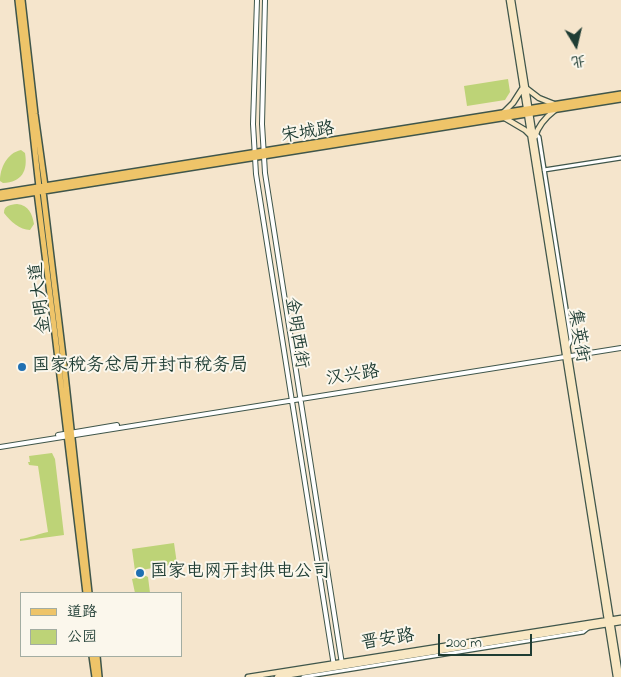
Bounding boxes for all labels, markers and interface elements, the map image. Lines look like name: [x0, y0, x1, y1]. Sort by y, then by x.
north arrow: [551, 20, 601, 70]
text: 北: [570, 49, 587, 72]
street label: 宋城路: [280, 119, 336, 149]
street label: 金明大道: [27, 261, 57, 335]
street label: 金明西街: [279, 296, 311, 370]
street label: 集英街: [562, 308, 592, 364]
place label: 国家税务总局开封市税务局: [32, 356, 248, 378]
marker: 国家税务总局开封市税务局: [16, 361, 28, 373]
street label: 汉兴路: [325, 362, 381, 392]
place label: 国家电网开封供电公司: [150, 562, 330, 584]
marker: 国家电网开封供电公司: [134, 567, 146, 579]
legend: [20, 592, 182, 657]
text: 道路: [67, 601, 97, 623]
scale bar: [441, 624, 535, 656]
text: 公园: [67, 626, 97, 648]
street label: 晋安路: [360, 626, 416, 656]
text: 200 m: [446, 632, 482, 654]

